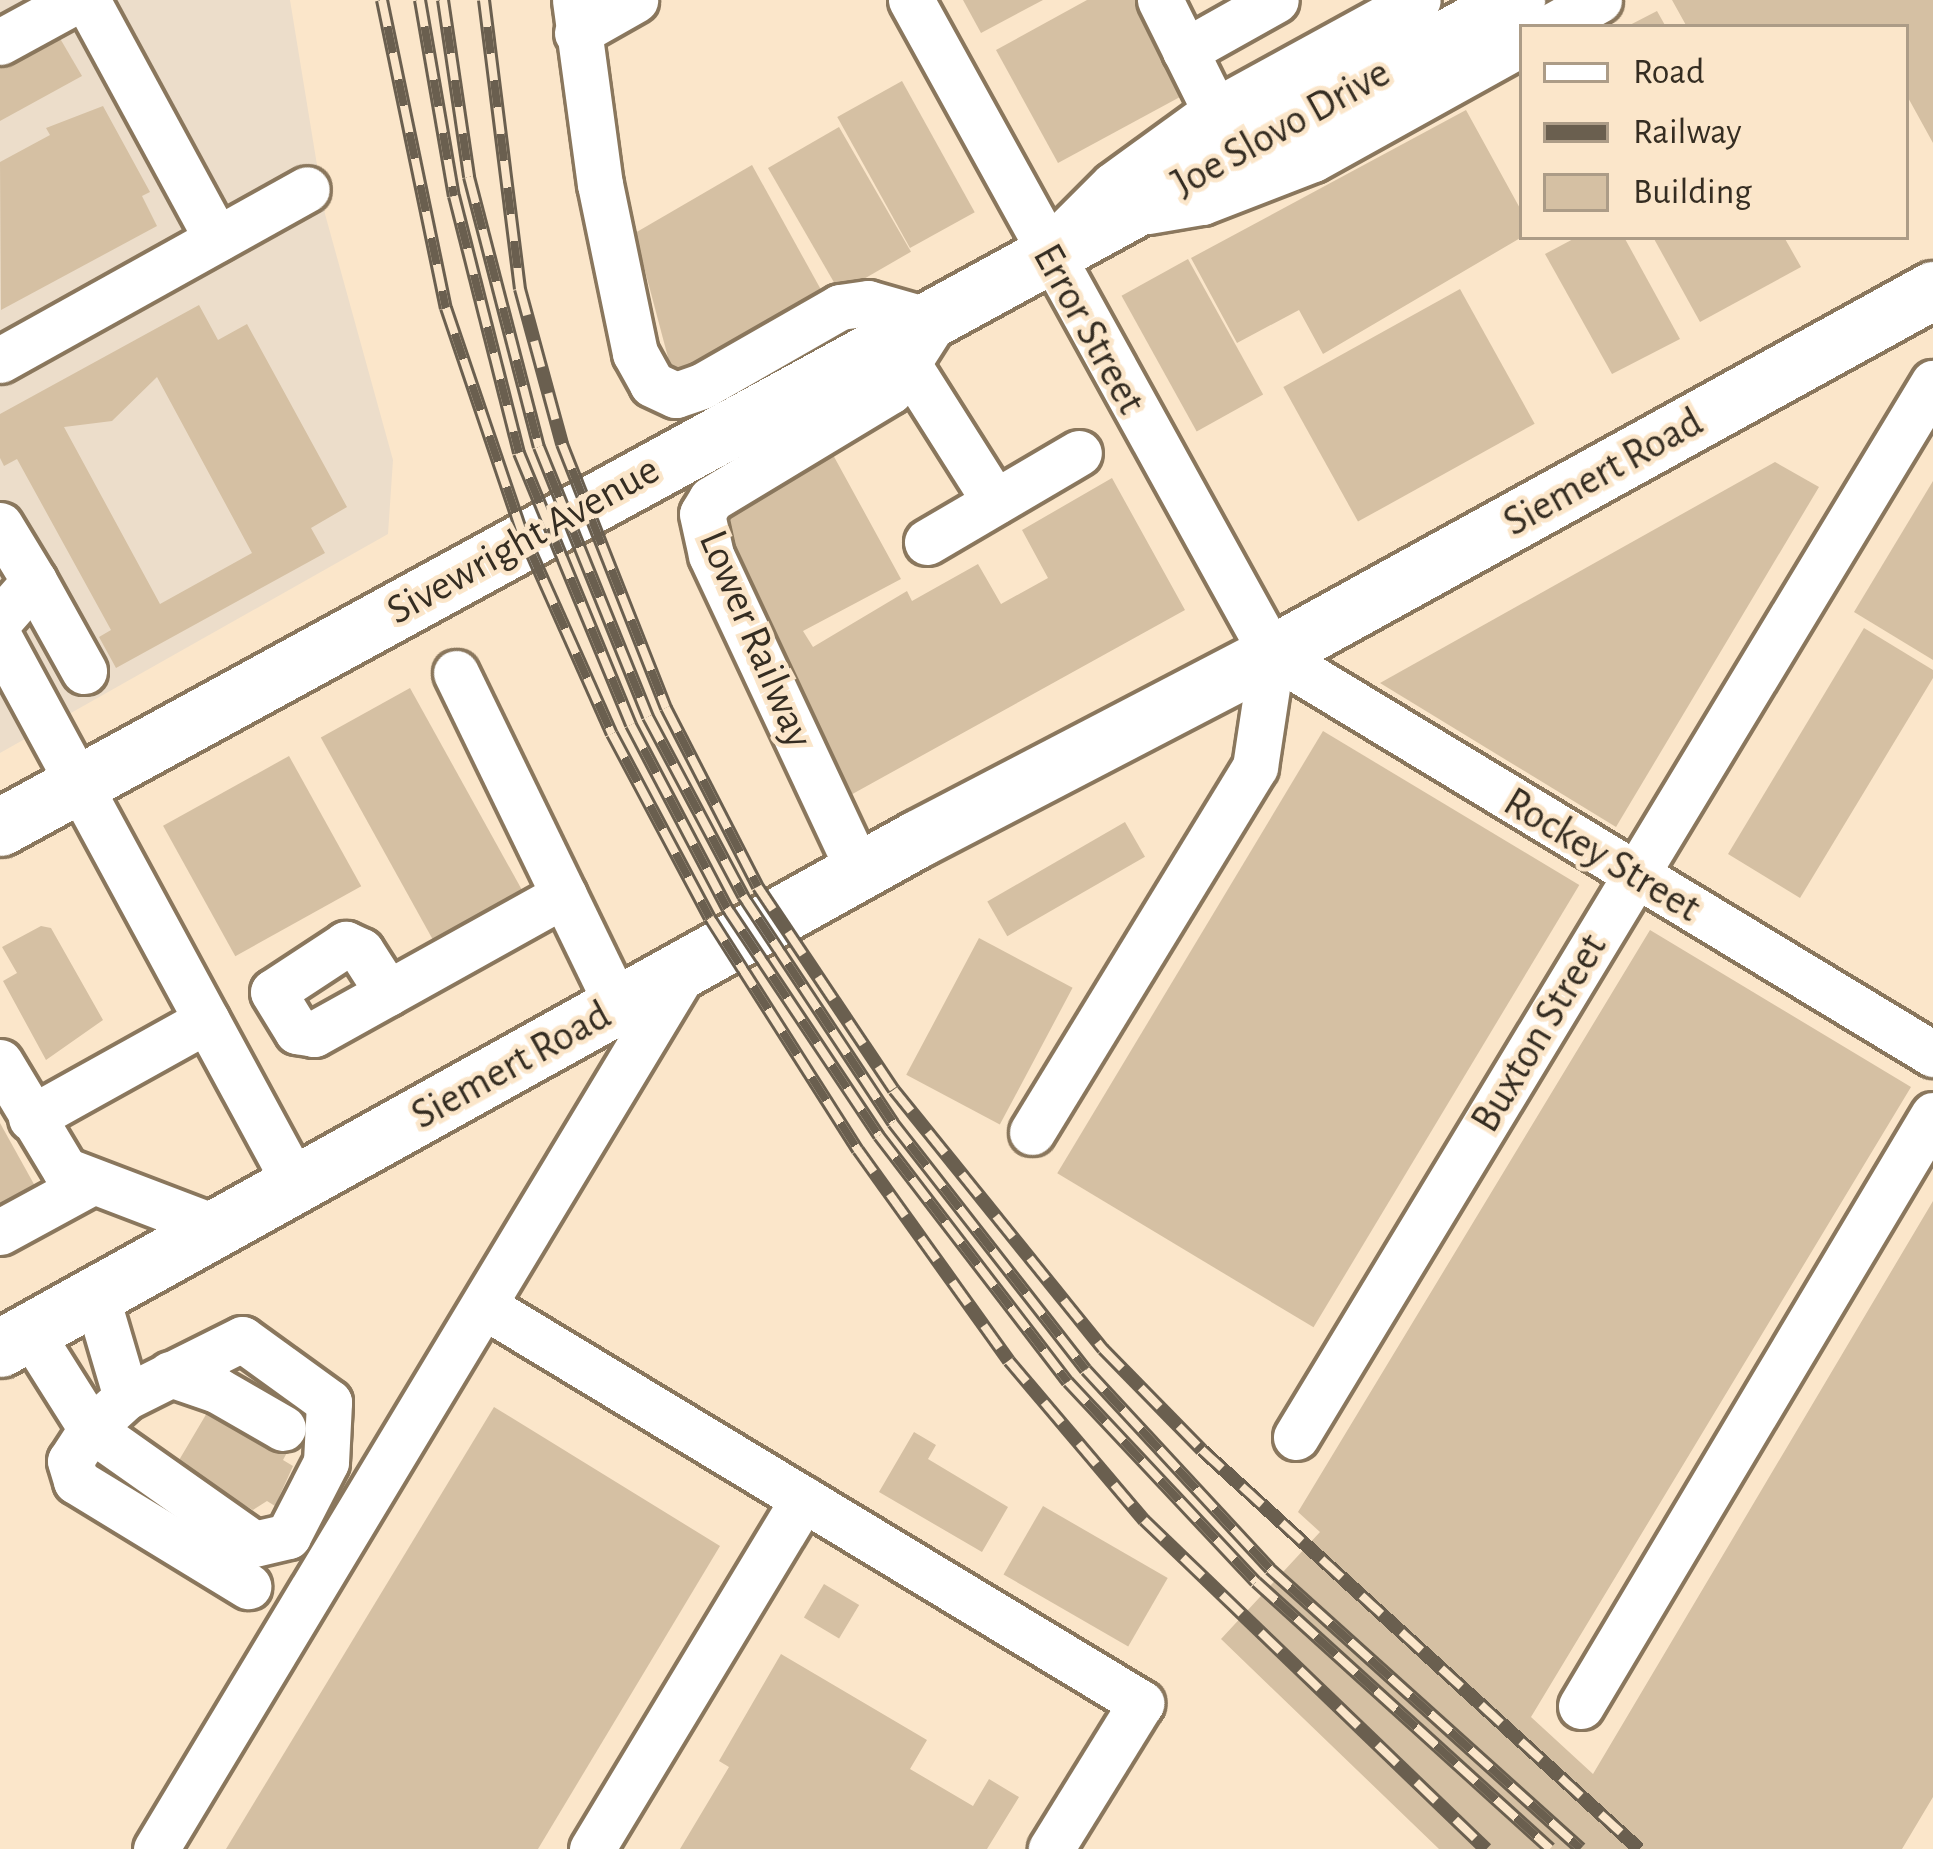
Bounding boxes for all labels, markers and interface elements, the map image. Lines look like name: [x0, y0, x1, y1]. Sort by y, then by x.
legend: [1519, 24, 1909, 240]
street label: Joe Slovo Drive: [1163, 48, 1399, 208]
text: Road: [1633, 54, 1705, 90]
text: Railway: [1633, 114, 1742, 150]
text: Building: [1633, 174, 1752, 210]
street label: Error Street: [1022, 235, 1156, 423]
street label: Siemert Road: [1495, 397, 1711, 547]
street label: Sivewright Avenue: [378, 444, 668, 636]
street label: Lower Railway: [688, 523, 824, 755]
street label: Rockey Street: [1495, 777, 1709, 933]
street label: Buxton Street: [1460, 925, 1618, 1141]
street label: Siemert Road: [403, 990, 619, 1140]

